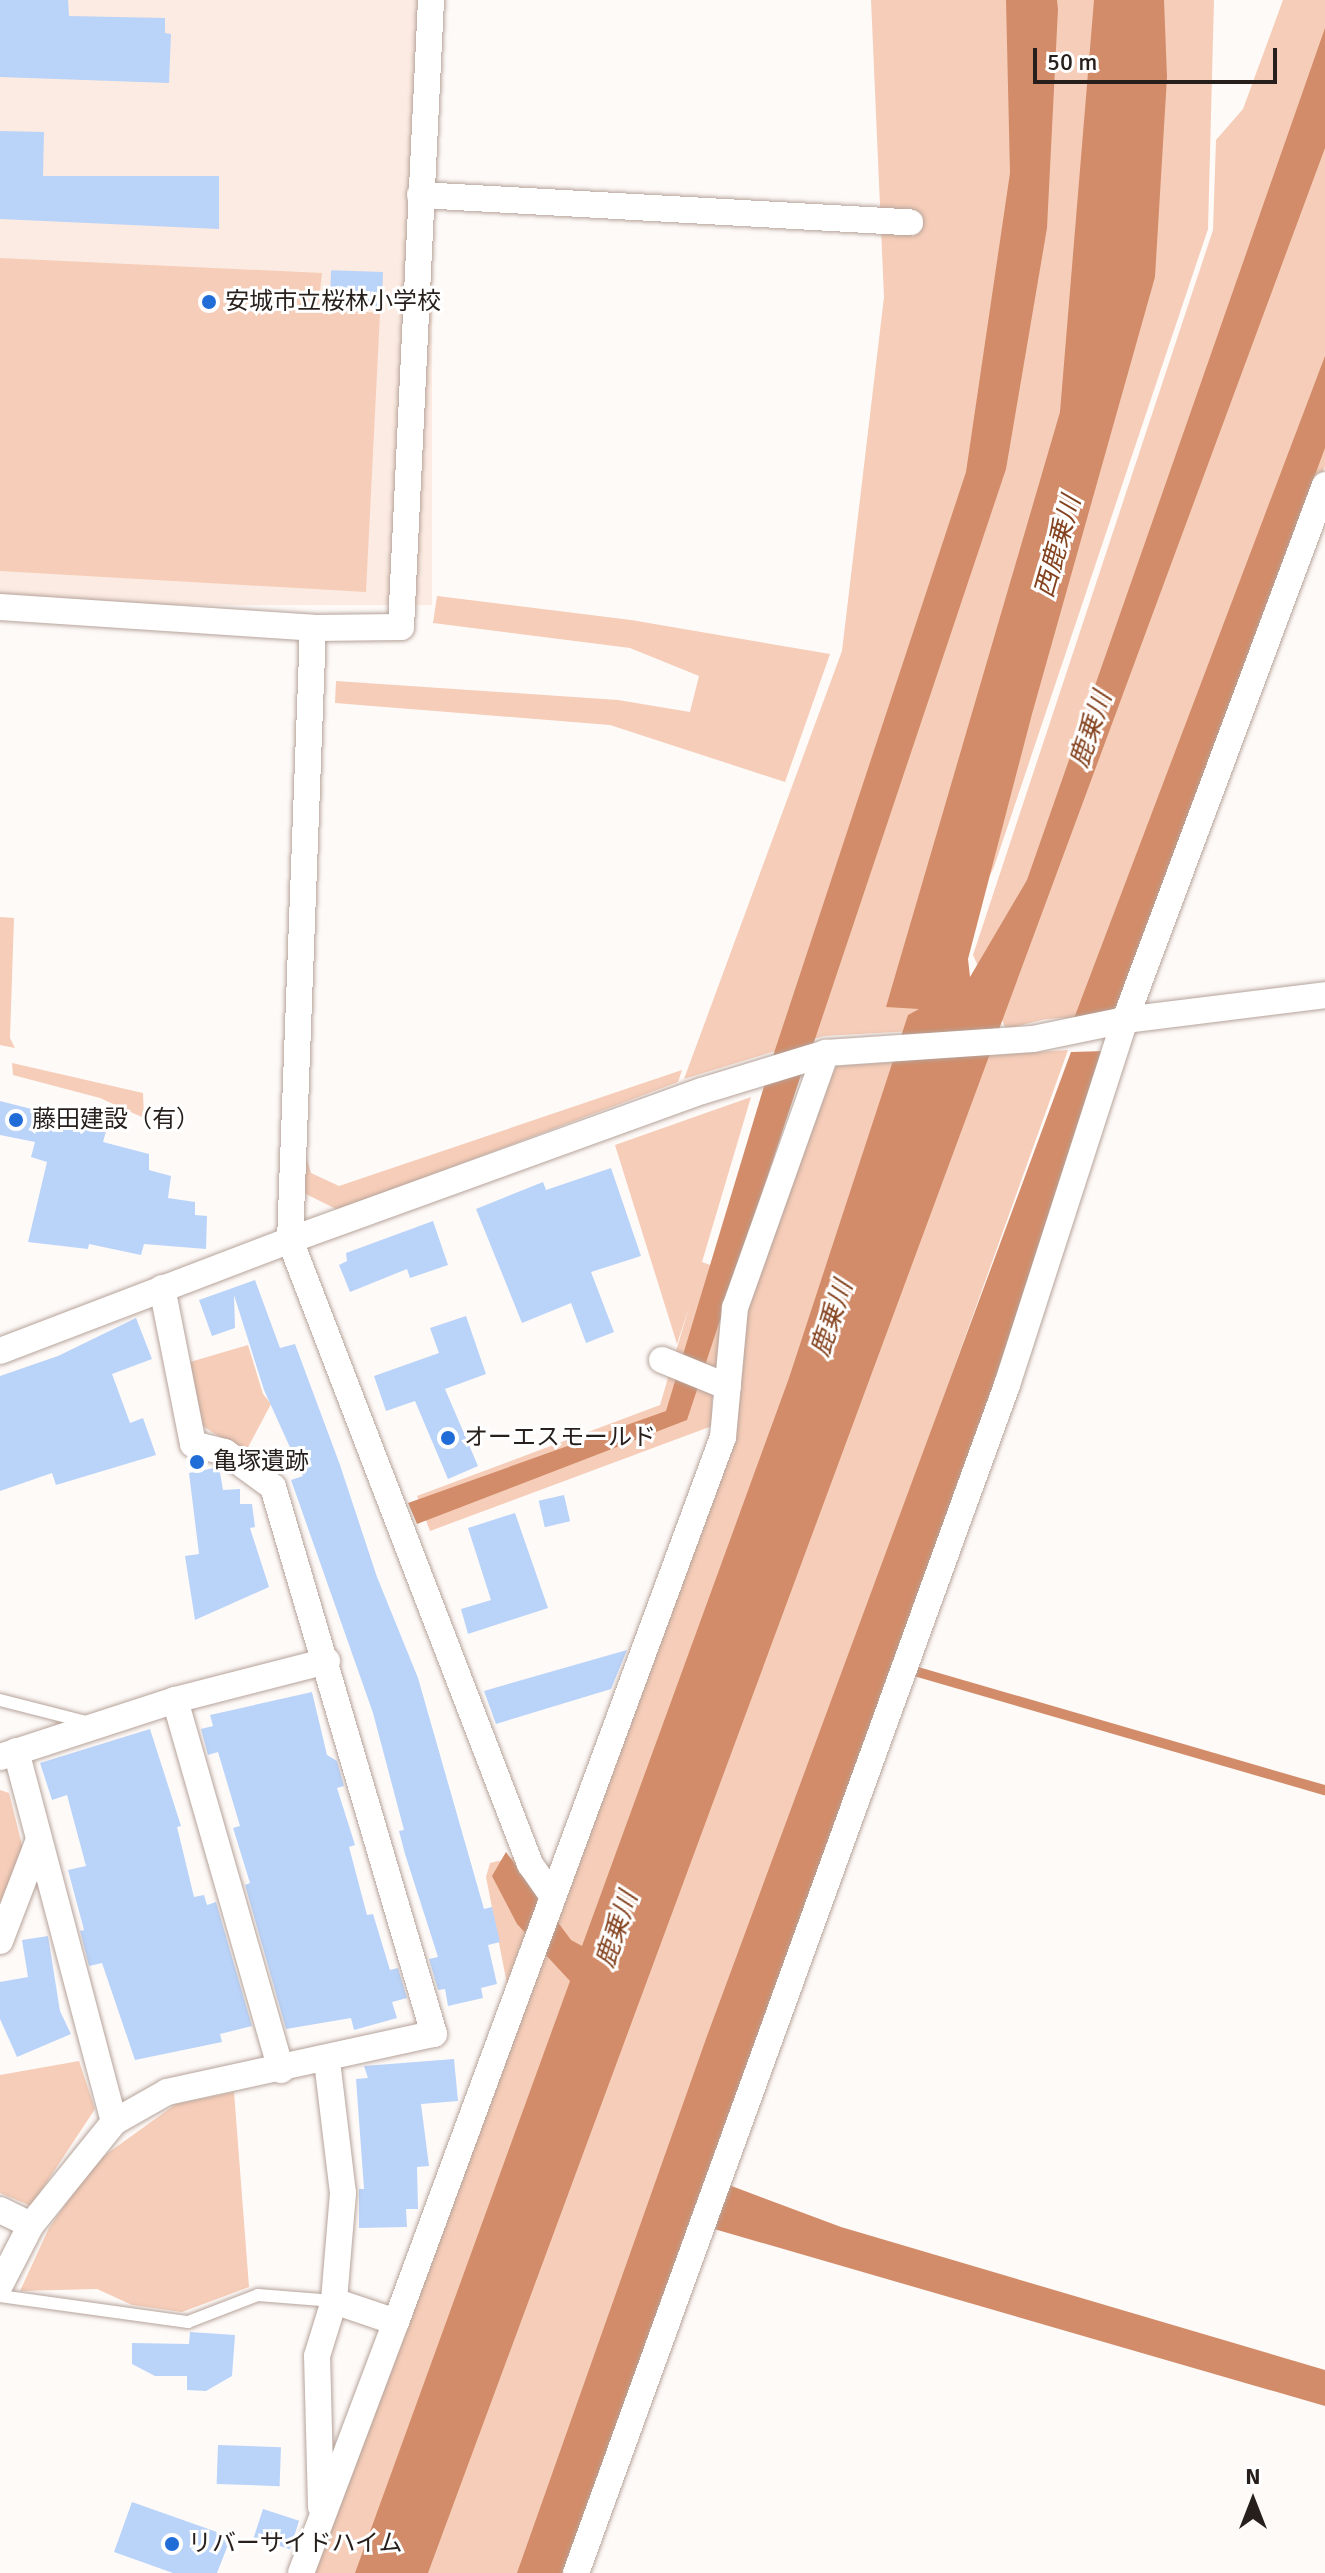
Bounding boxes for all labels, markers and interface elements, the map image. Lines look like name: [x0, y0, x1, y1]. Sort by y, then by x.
scale bar: [1037, 32, 1281, 82]
text: 50 m: [1047, 47, 1097, 77]
place label: 安城市立桜林小学校: [225, 288, 441, 316]
marker: 安城市立桜林小学校: [200, 293, 218, 311]
water label: 西鹿乗川: [1030, 493, 1088, 601]
water label: 鹿乗川: [1065, 688, 1119, 772]
place label: 藤田建設（有）: [32, 1106, 200, 1134]
marker: 藤田建設（有）: [7, 1111, 25, 1129]
water label: 鹿乗川: [806, 1277, 860, 1361]
place label: オーエスモールド: [464, 1424, 656, 1452]
marker: オーエスモールド: [439, 1429, 457, 1447]
place label: 亀塚遺跡: [213, 1448, 309, 1476]
marker: 亀塚遺跡: [188, 1453, 206, 1471]
water label: 鹿乗川: [591, 1888, 645, 1972]
north arrow: [1213, 2461, 1293, 2541]
text: N: [1245, 2463, 1261, 2490]
place label: リバーサイドハイム: [188, 2530, 404, 2558]
marker: リバーサイドハイム: [163, 2535, 181, 2553]

